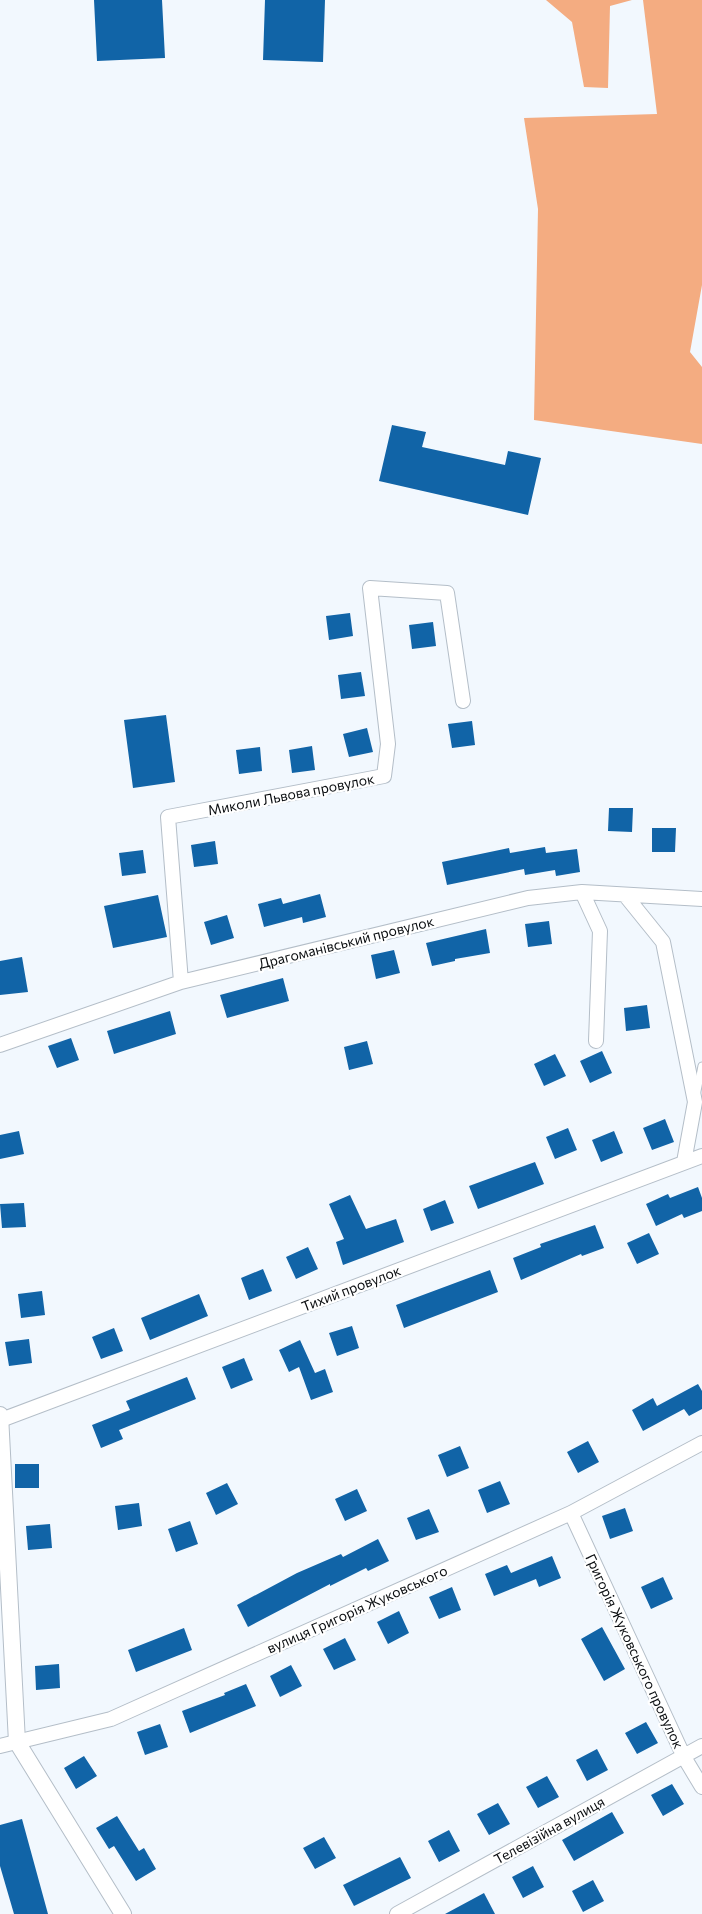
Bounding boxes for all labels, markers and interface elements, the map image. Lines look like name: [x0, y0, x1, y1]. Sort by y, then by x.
street label: Миколи Львова провулок: [206, 769, 376, 818]
street label: Драгоманівський провулок: [257, 912, 436, 972]
street label: Тихий провулок: [299, 1261, 403, 1315]
street label: Григорія Жуковського провулок: [582, 1551, 688, 1751]
street label: вулиця Григорія Жуковського: [264, 1561, 450, 1657]
street label: Телевізійна вулиця: [491, 1793, 607, 1867]

